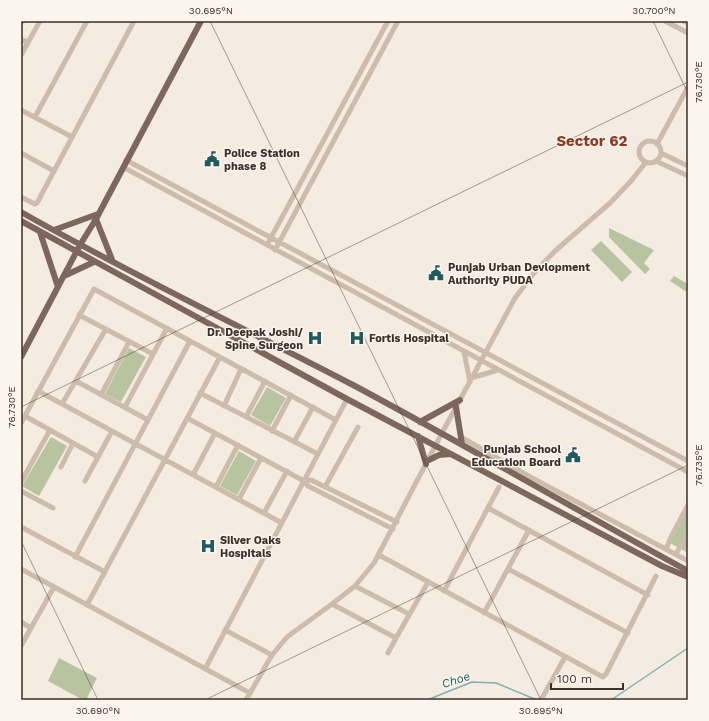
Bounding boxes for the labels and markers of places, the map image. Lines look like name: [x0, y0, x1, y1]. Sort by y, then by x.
place label: Police Station phase 8: [224, 147, 300, 173]
public building icon: Police Station phase 8: [203, 150, 221, 168]
place label: Punjab Urban Devlopment Authority PUDA: [448, 261, 590, 287]
public building icon: Punjab Urban Devlopment Authority PUDA: [427, 264, 445, 282]
place label: Dr. Deepak Joshi/ Spine Surgeon: [207, 326, 303, 352]
hospital icon: Dr. Deepak Joshi/ Spine Surgeon: [306, 329, 324, 347]
hospital icon: Fortis Hospital: [348, 329, 366, 347]
place label: Fortis Hospital: [369, 332, 449, 345]
place label: Punjab School Education Board: [472, 443, 561, 469]
public building icon: Punjab School Education Board: [564, 446, 582, 464]
place label: Silver Oaks Hospitals: [220, 534, 281, 560]
hospital icon: Silver Oaks Hospitals: [199, 537, 217, 555]

